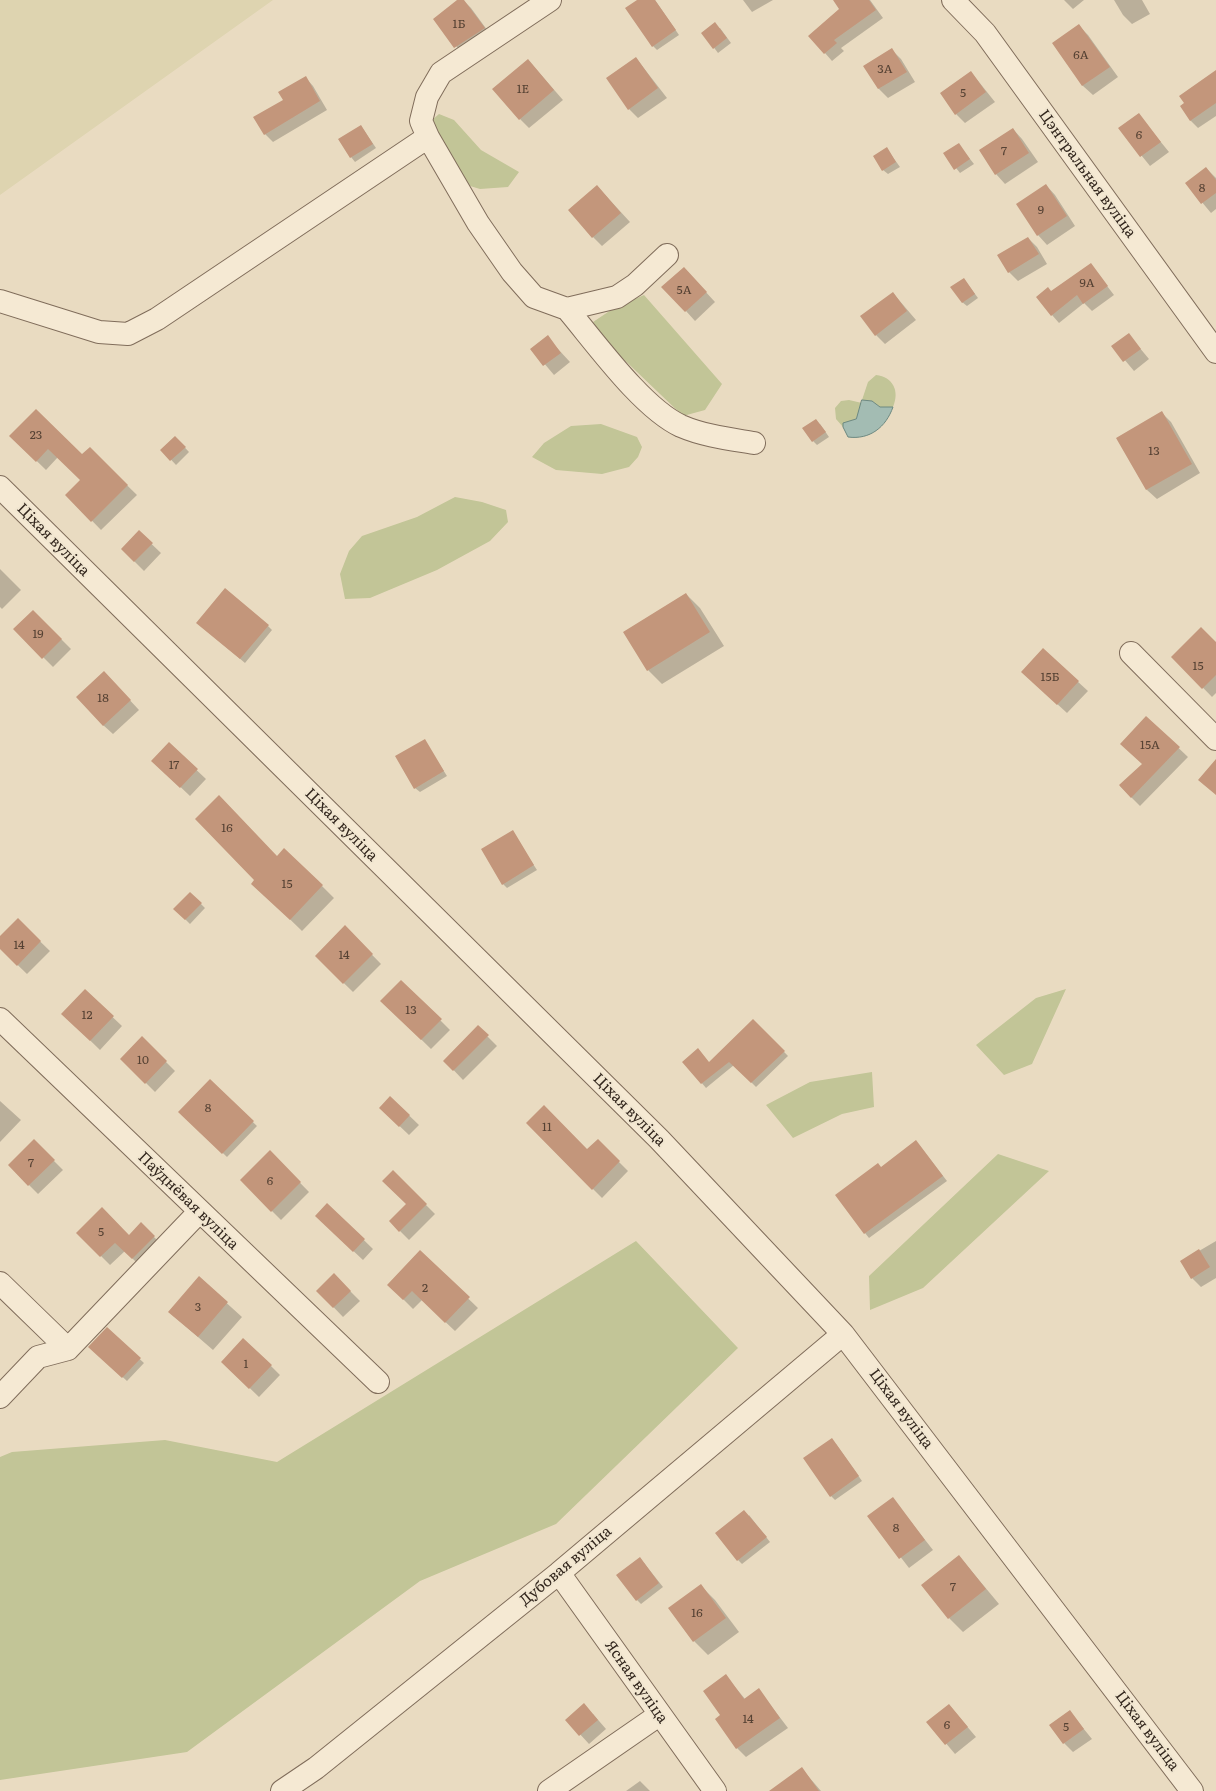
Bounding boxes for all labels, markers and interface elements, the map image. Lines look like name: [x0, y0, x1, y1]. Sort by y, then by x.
house number: 1Б: [453, 17, 465, 31]
house number: 6А: [1073, 48, 1089, 62]
house number: 3А: [877, 62, 893, 76]
house number: 1Е: [517, 82, 529, 96]
house number: 5: [960, 86, 966, 100]
street label: Цэнтральная вуліца: [1034, 106, 1140, 242]
house number: 6: [1136, 128, 1142, 142]
house number: 7: [1001, 144, 1007, 158]
house number: 8: [1199, 181, 1205, 195]
house number: 9: [1038, 203, 1044, 217]
house number: 9А: [1079, 276, 1095, 290]
house number: 5А: [677, 283, 691, 297]
house number: 23: [30, 428, 42, 442]
house number: 13: [1148, 444, 1160, 458]
street label: Ціхая вуліца: [13, 500, 93, 580]
house number: 19: [32, 627, 44, 641]
house number: 15: [1193, 659, 1203, 673]
house number: 15Б: [1041, 670, 1059, 684]
house number: 18: [97, 691, 109, 705]
house number: 15А: [1140, 738, 1160, 752]
house number: 17: [169, 758, 179, 772]
street label: Ціхая вуліца: [301, 785, 381, 865]
house number: 16: [221, 821, 233, 835]
house number: 15: [282, 877, 292, 891]
house number: 14: [13, 938, 25, 952]
house number: 14: [338, 948, 350, 962]
house number: 13: [405, 1003, 417, 1017]
house number: 12: [82, 1008, 92, 1022]
house number: 10: [137, 1053, 149, 1067]
street label: Ціхая вуліца: [589, 1070, 669, 1150]
house number: 8: [205, 1101, 211, 1115]
house number: 11: [542, 1120, 552, 1134]
street label: Паўднёвая вуліца: [134, 1148, 242, 1254]
house number: 7: [28, 1156, 34, 1170]
house number: 6: [267, 1174, 273, 1188]
house number: 5: [98, 1225, 104, 1239]
house number: 2: [422, 1281, 428, 1295]
house number: 3: [195, 1300, 201, 1314]
house number: 1: [244, 1357, 248, 1371]
street label: Ціхая вуліца: [865, 1365, 937, 1453]
house number: 8: [893, 1521, 899, 1535]
street label: Дубовая вуліца: [517, 1522, 615, 1610]
house number: 7: [950, 1580, 956, 1594]
house number: 16: [691, 1606, 703, 1620]
street label: Ясная вуліца: [601, 1637, 671, 1727]
street label: Ціхая вуліца: [1111, 1687, 1183, 1775]
house number: 14: [742, 1712, 754, 1726]
house number: 6: [944, 1718, 950, 1732]
house number: 5: [1063, 1720, 1069, 1734]

